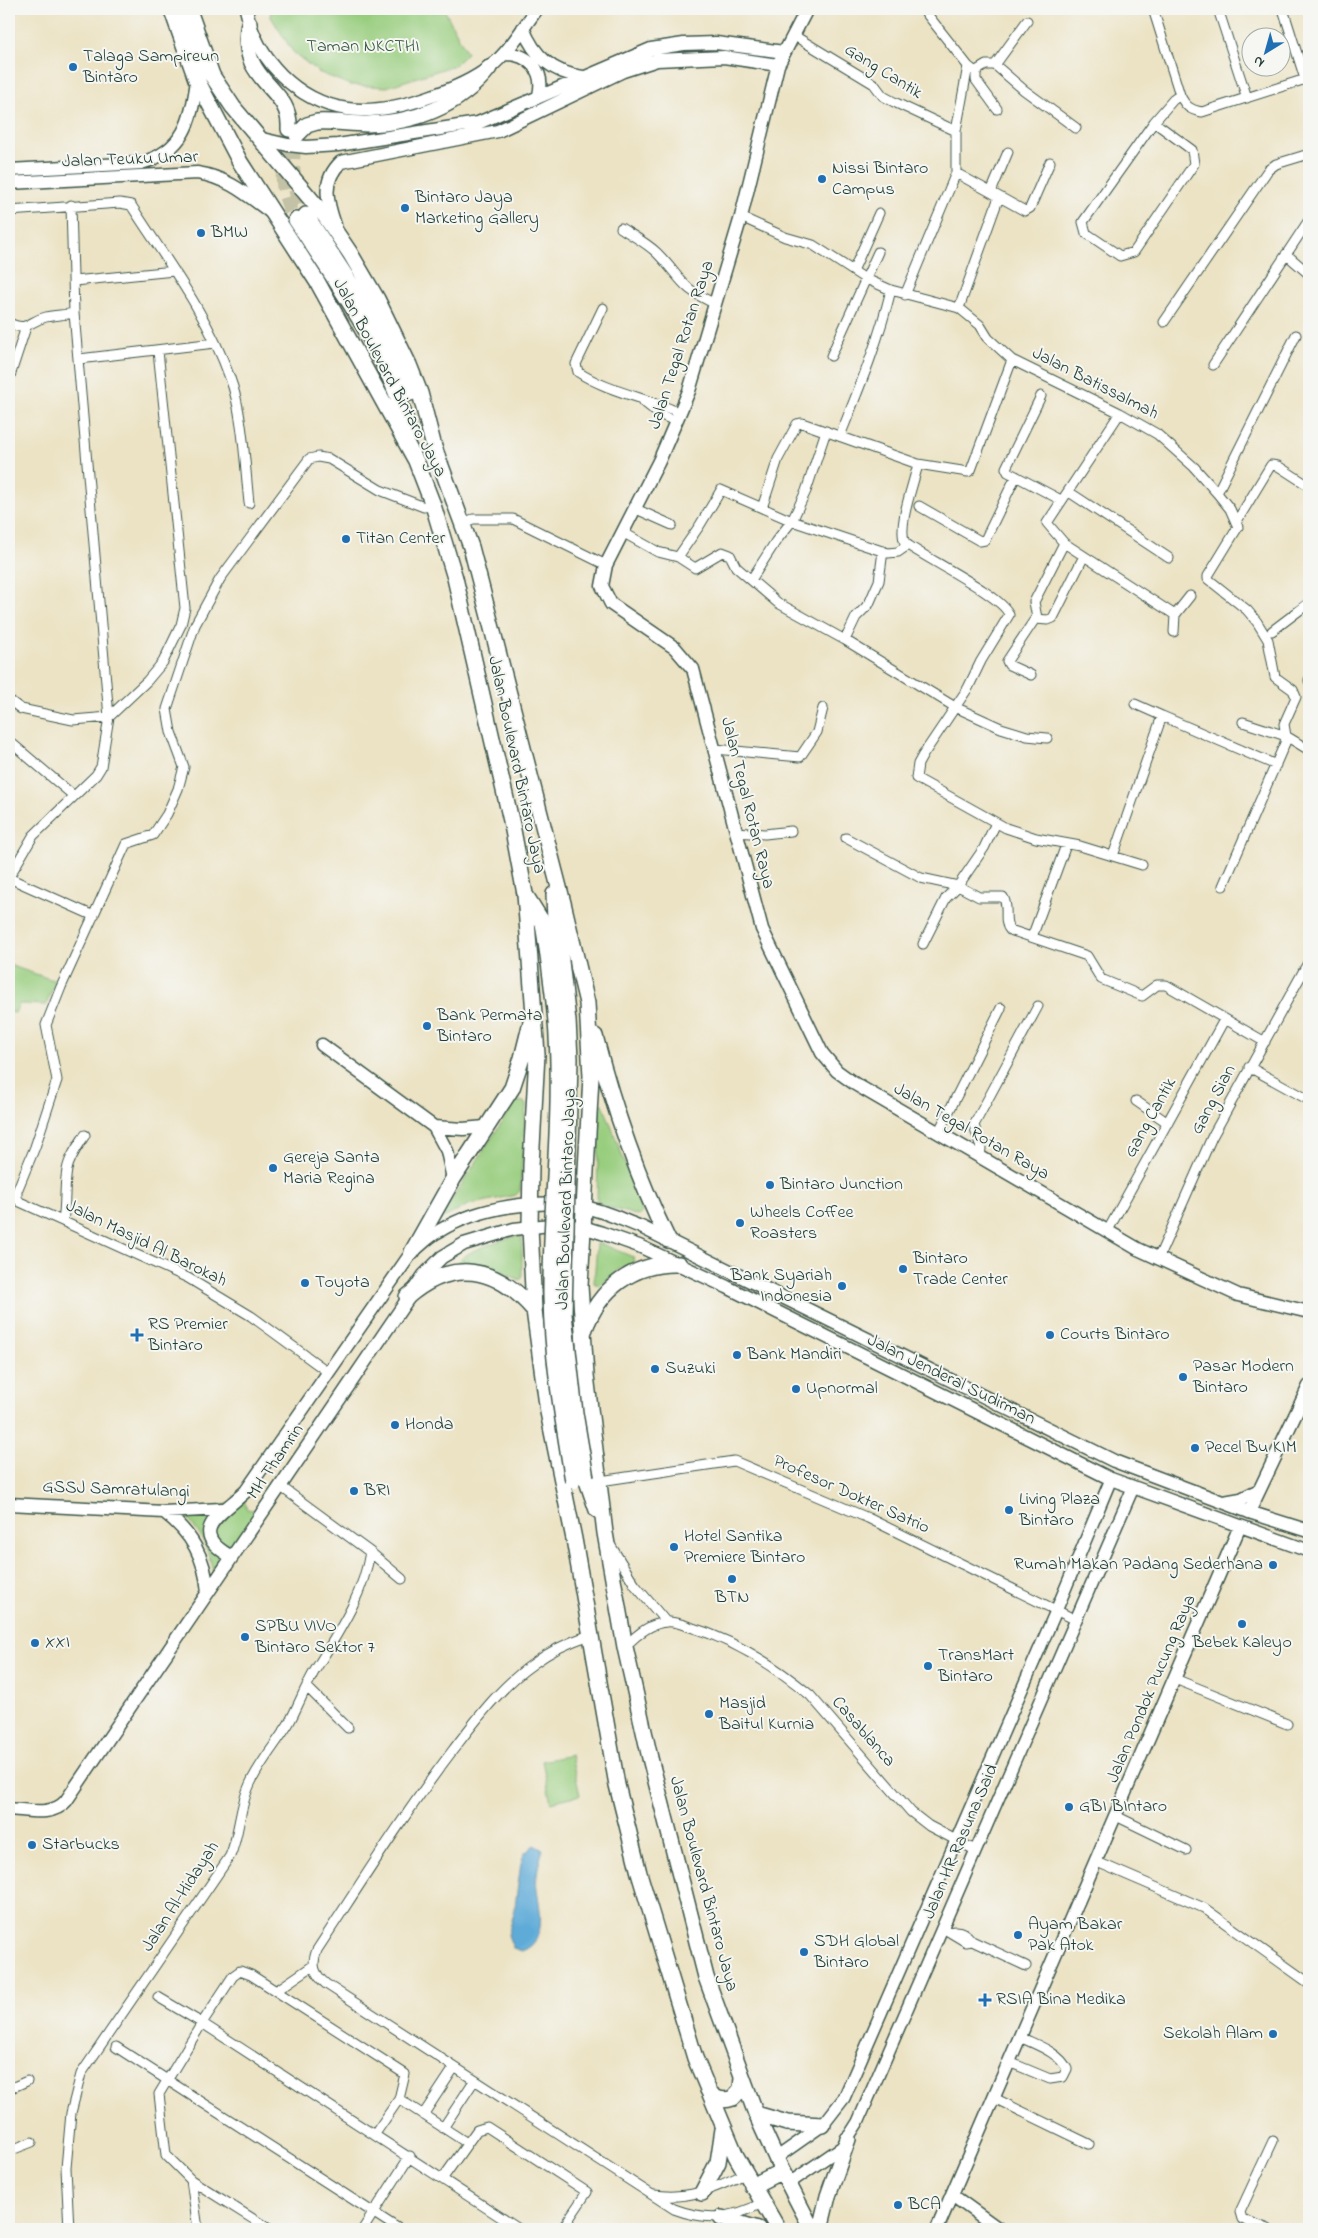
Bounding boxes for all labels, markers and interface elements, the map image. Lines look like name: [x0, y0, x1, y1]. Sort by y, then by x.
north arrow: [1240, 28, 1290, 78]
park label: Taman NKCTHI: [307, 34, 419, 60]
street label: Gang Cantik: [838, 38, 927, 107]
place label: Talaga Sampireun Bintaro: [82, 44, 219, 91]
text: N: [1249, 50, 1269, 72]
marker: Talaga Sampireun Bintaro: [67, 61, 79, 73]
street label: Jalan Teuku Umar: [61, 145, 199, 175]
place label: Nissi Bintaro Campus: [832, 156, 928, 203]
marker: Nissi Bintaro Campus: [816, 173, 828, 185]
place label: Bintaro Jaya Marketing Gallery: [414, 185, 539, 233]
marker: Bintaro Jaya Marketing Gallery: [399, 202, 411, 214]
place label: BMW: [210, 220, 248, 246]
marker: BMW: [195, 227, 207, 239]
street label: Jalan Tegal Rotan Raya: [642, 257, 723, 433]
street label: Jalan Boulevard Bintaro Jaya: [325, 274, 453, 482]
street label: Jalan Batissalmah: [1027, 341, 1163, 427]
place label: Titan Center: [356, 526, 446, 552]
marker: Titan Center: [340, 533, 352, 545]
street label: Jalan Boulevard Bintaro Jaya: [480, 654, 552, 876]
street label: Jalan Tegal Rotan Raya: [712, 714, 781, 892]
place label: Bank Permata Bintaro: [436, 1003, 543, 1050]
marker: Bank Permata Bintaro: [421, 1020, 433, 1032]
street label: Gang Sian: [1185, 1060, 1244, 1140]
street label: Gang Cantik: [1118, 1073, 1185, 1163]
street label: Jalan Tegal Rotan Raya: [888, 1077, 1054, 1188]
street label: Jalan Boulevard Bintaro Jaya: [550, 1088, 584, 1310]
place label: Gereja Santa Maria Regina: [283, 1145, 380, 1193]
marker: Gereja Santa Maria Regina: [267, 1162, 279, 1174]
place label: Bintaro Junction: [779, 1172, 903, 1198]
marker: Bintaro Junction: [764, 1179, 776, 1191]
street label: Jalan Masjid Al Barokah: [61, 1194, 231, 1294]
place label: Wheels Coffee Roasters: [750, 1200, 855, 1247]
marker: Wheels Coffee Roasters: [734, 1217, 746, 1229]
place label: Bintaro Trade Center: [912, 1246, 1008, 1293]
place label: Bank Syariah Indonesia: [730, 1263, 832, 1310]
marker: Bintaro Trade Center: [897, 1263, 909, 1275]
place label: Toyota: [315, 1270, 370, 1296]
marker: Toyota: [299, 1277, 311, 1289]
marker: Bank Syariah Indonesia: [836, 1280, 848, 1292]
place label: RS Premier Bintaro: [147, 1312, 228, 1359]
place label: Courts Bintaro: [1060, 1322, 1170, 1348]
marker: RS Premier Bintaro: [130, 1328, 144, 1342]
street label: Jalan Jenderal Sudirman: [862, 1328, 1040, 1432]
marker: Courts Bintaro: [1044, 1329, 1056, 1341]
place label: Bank Mandiri: [746, 1342, 842, 1368]
marker: Bank Mandiri: [731, 1349, 743, 1361]
place label: Pasar Modern Bintaro: [1192, 1354, 1294, 1401]
place label: Suzuki: [665, 1356, 716, 1382]
marker: Suzuki: [649, 1363, 661, 1375]
marker: Pasar Modern Bintaro: [1177, 1371, 1189, 1383]
place label: Upnormal: [806, 1376, 878, 1402]
marker: Upnormal: [790, 1383, 802, 1395]
place label: Honda: [405, 1412, 454, 1438]
street label: MH Thamrin: [241, 1419, 311, 1505]
marker: Honda: [389, 1419, 401, 1431]
place label: Pecel Bu KIM: [1205, 1435, 1297, 1461]
marker: Pecel Bu KIM: [1189, 1442, 1201, 1454]
street label: Profesor Dokter Satrio: [769, 1449, 933, 1541]
street label: GSSJ Samratulangi: [42, 1474, 190, 1507]
place label: BRI: [363, 1478, 390, 1504]
marker: BRI: [348, 1485, 360, 1497]
place label: Living Plaza Bintaro: [1018, 1487, 1100, 1534]
marker: Living Plaza Bintaro: [1003, 1504, 1015, 1516]
place label: Hotel Santika Premiere Bintaro: [684, 1524, 805, 1571]
marker: Hotel Santika Premiere Bintaro: [668, 1541, 680, 1553]
place label: Rumah Makan Padang Sederhana: [1014, 1552, 1263, 1579]
marker: Rumah Makan Padang Sederhana: [1267, 1559, 1279, 1571]
marker: BTN: [726, 1573, 738, 1585]
place label: BTN: [714, 1585, 749, 1611]
street label: Jalan Pondok Pucung Raya: [1101, 1591, 1204, 1788]
place label: SPBU VIVO Bintaro Sektor 7: [254, 1614, 375, 1661]
marker: Bebek Kaleyo: [1236, 1618, 1248, 1630]
place label: XXI: [45, 1630, 70, 1656]
place label: Bebek Kaleyo: [1191, 1630, 1292, 1656]
marker: SPBU VIVO Bintaro Sektor 7: [239, 1631, 251, 1643]
marker: XXI: [29, 1637, 41, 1649]
place label: TransMart Bintaro: [937, 1643, 1014, 1690]
marker: TransMart Bintaro: [922, 1660, 934, 1672]
place label: Masjid Baitul Kurnia: [718, 1691, 814, 1738]
street label: Casablanca: [825, 1691, 901, 1773]
marker: Masjid Baitul Kurnia: [703, 1708, 715, 1720]
street label: Jalan HR Rasuna Said: [917, 1760, 1005, 1924]
street label: Jalan Boulevard Bintaro Jaya: [662, 1773, 744, 1995]
place label: GBI BIntaro: [1079, 1794, 1167, 1820]
marker: GBI BIntaro: [1063, 1801, 1075, 1813]
place label: Starbucks: [42, 1832, 120, 1858]
street label: Jalan Al-Hidayah: [135, 1837, 227, 1957]
marker: Starbucks: [26, 1839, 38, 1851]
place label: Ayam Bakar Pak Atok: [1028, 1912, 1123, 1959]
place label: SDH Global Bintaro: [813, 1929, 899, 1976]
marker: Ayam Bakar Pak Atok: [1012, 1929, 1024, 1941]
marker: SDH Global Bintaro: [798, 1946, 810, 1958]
place label: RSIA Bina Medika: [996, 1987, 1126, 2013]
marker: RSIA Bina Medika: [978, 1993, 992, 2007]
place label: Sekolah Alam: [1163, 2021, 1263, 2047]
marker: Sekolah Alam: [1267, 2028, 1279, 2040]
place label: BCA: [907, 2192, 941, 2218]
marker: BCA: [892, 2199, 904, 2211]

